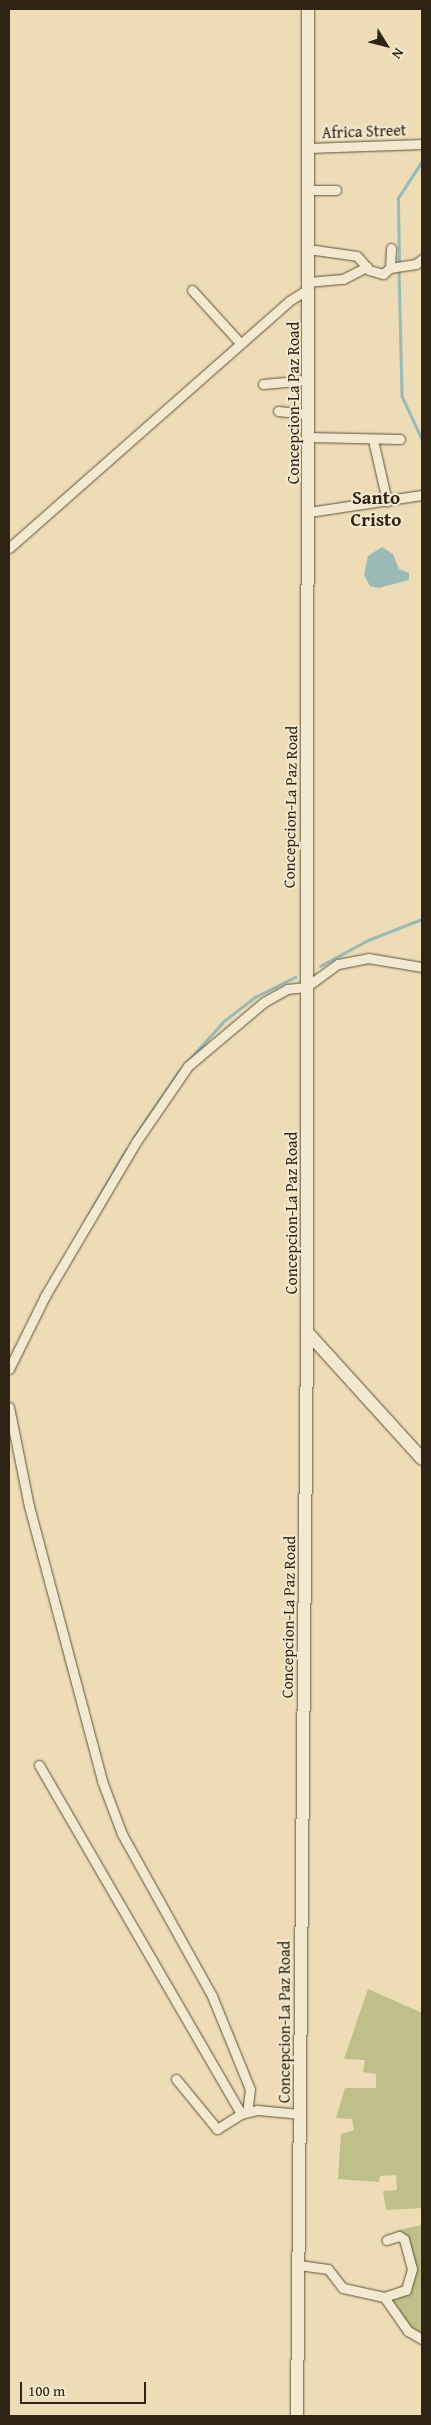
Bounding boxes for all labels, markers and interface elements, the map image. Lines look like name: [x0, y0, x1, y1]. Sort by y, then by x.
north arrow: [361, 20, 411, 70]
text: N: [387, 44, 409, 63]
street label: Africa Street: [321, 120, 407, 142]
street label: Concepcion-La Paz Road: [283, 322, 303, 484]
district label: Santo Cristo: [351, 487, 401, 531]
street label: Concepcion-La Paz Road: [279, 726, 301, 888]
street label: Concepcion-La Paz Road: [281, 1132, 301, 1294]
street label: Concepcion-La Paz Road: [277, 1536, 299, 1698]
street label: Concepcion-La Paz Road: [274, 1941, 294, 2103]
scale bar: [22, 2372, 149, 2404]
text: 100 m: [28, 2380, 65, 2401]

